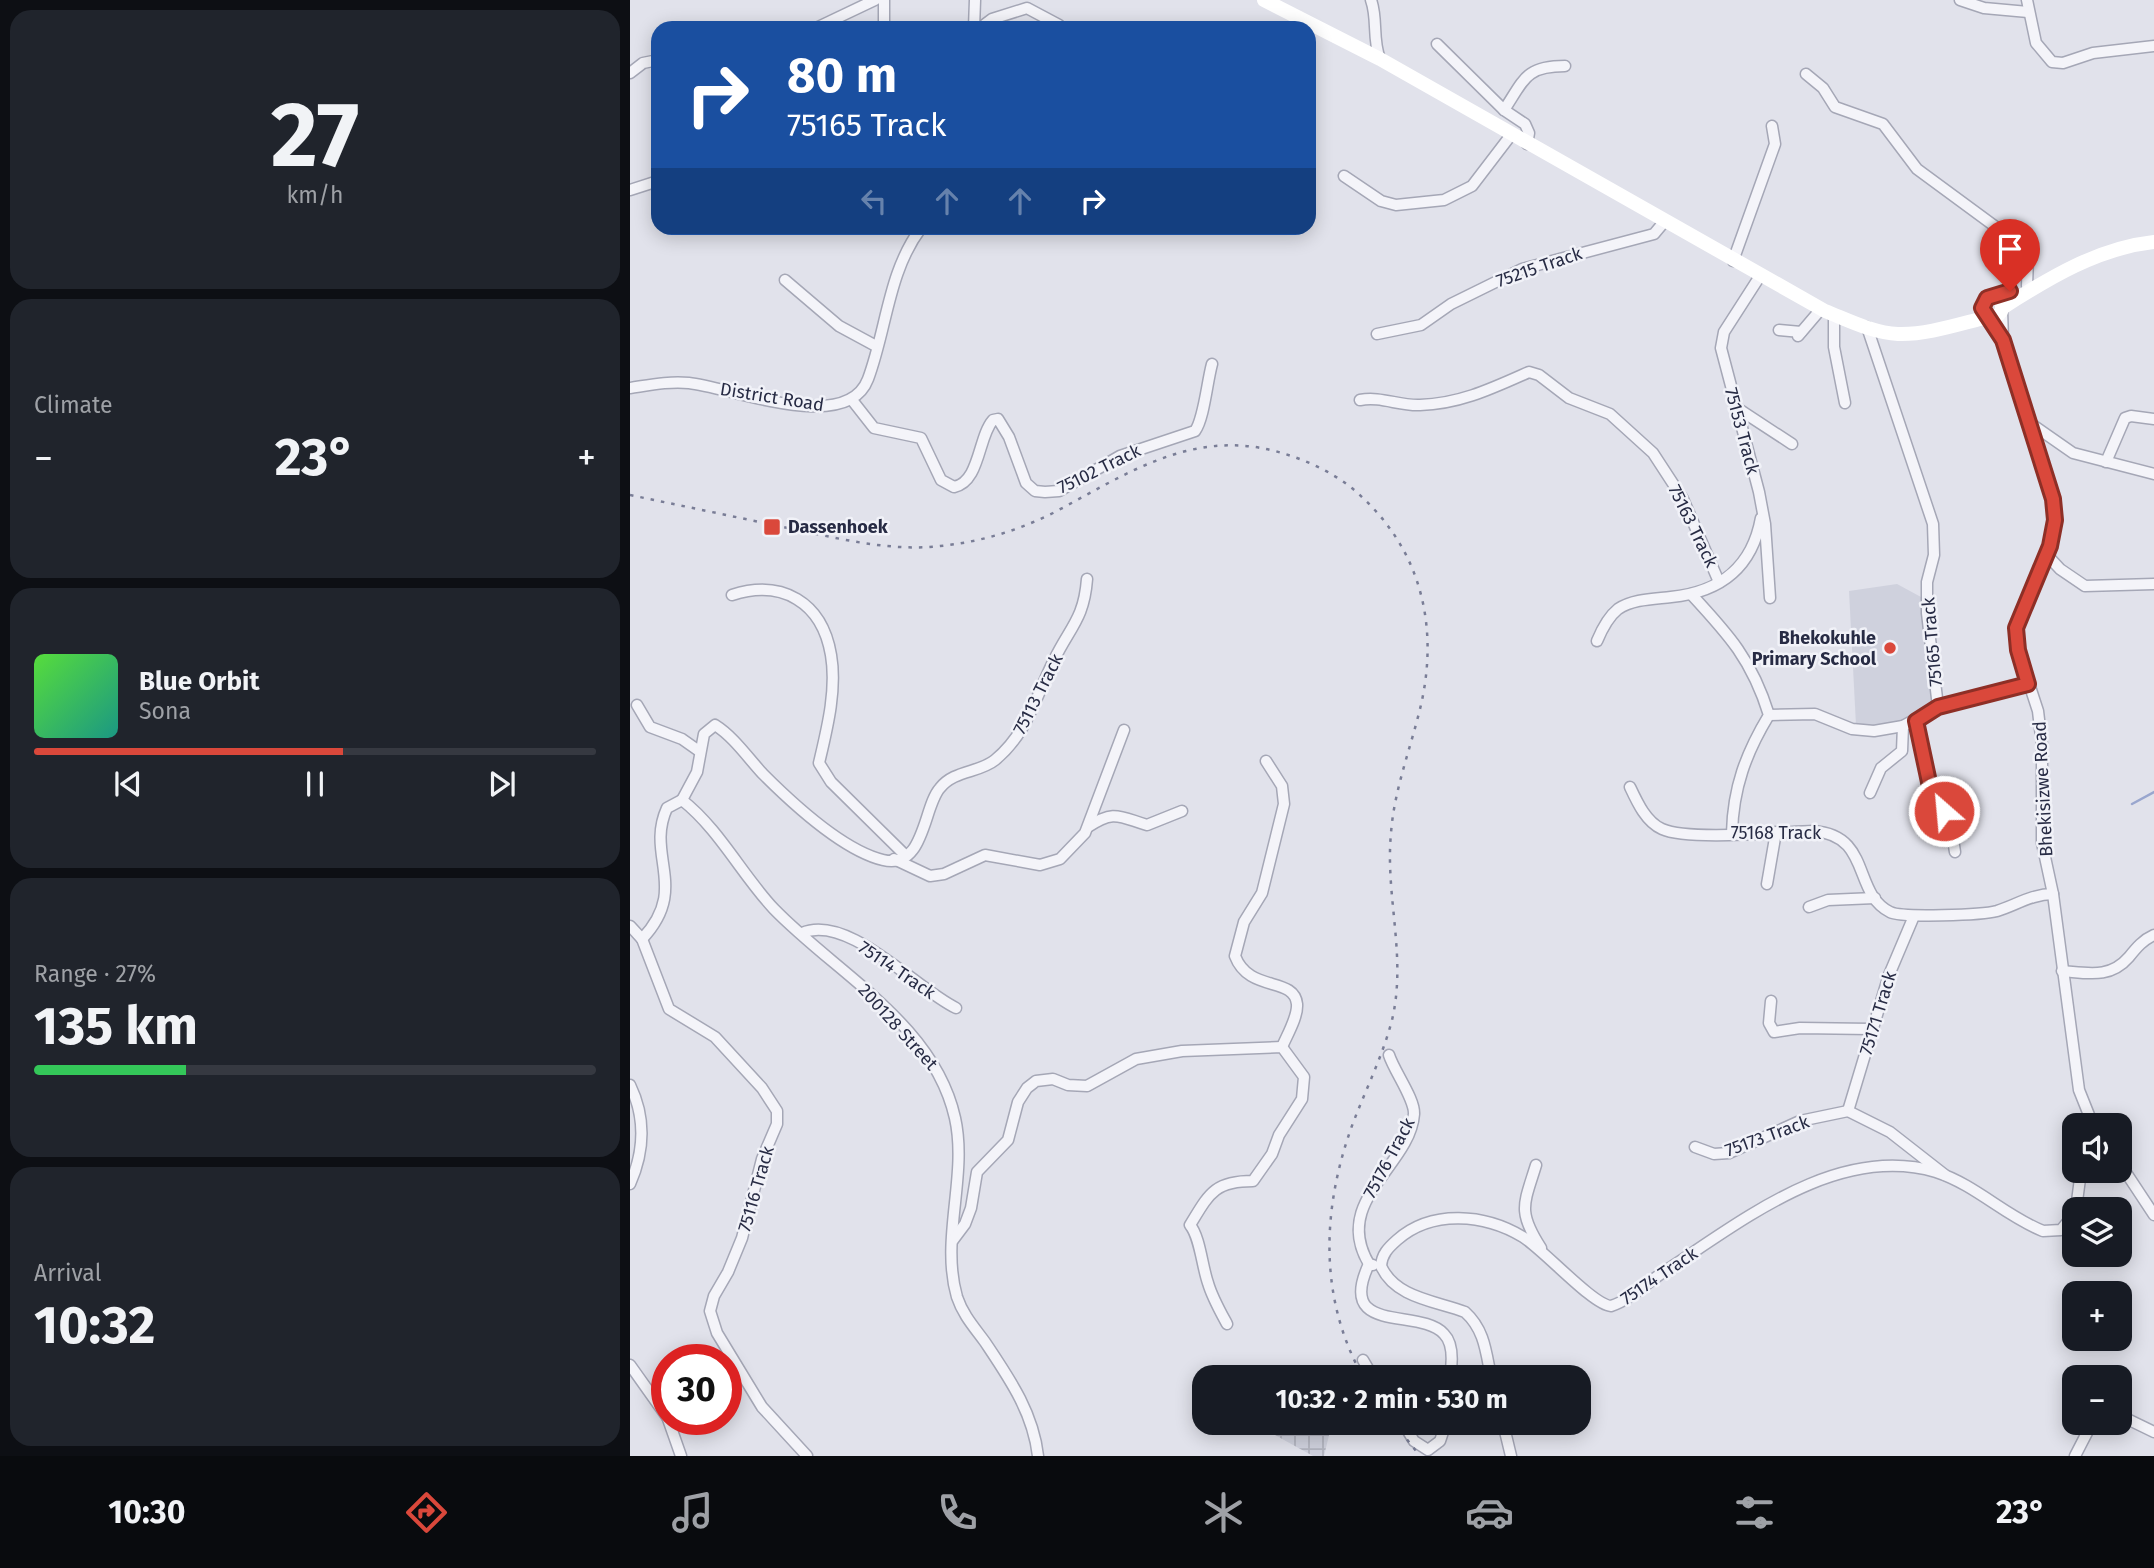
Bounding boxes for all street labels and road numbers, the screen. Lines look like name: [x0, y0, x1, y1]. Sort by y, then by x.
street label: 75215 Track: [1493, 242, 1586, 292]
street label: District Road: [718, 378, 826, 416]
street label: 75153 Track: [1720, 385, 1764, 478]
street label: 75102 Track: [1054, 439, 1145, 499]
street label: 75163 Track: [1663, 481, 1723, 572]
street label: 75165 Track: [1917, 596, 1947, 688]
street label: 75113 Track: [1008, 649, 1068, 738]
street label: Bhekisizwe Road: [2028, 721, 2058, 857]
street label: 75168 Track: [1731, 822, 1822, 844]
street label: 75114 Track: [854, 936, 940, 1004]
street label: 75171 Track: [1855, 968, 1901, 1058]
street label: 200128 Street: [853, 979, 943, 1075]
street label: 75173 Track: [1722, 1110, 1813, 1161]
street label: 75176 Track: [1359, 1113, 1420, 1202]
street label: 75116 Track: [733, 1143, 779, 1234]
street label: 75174 Track: [1616, 1242, 1702, 1310]

